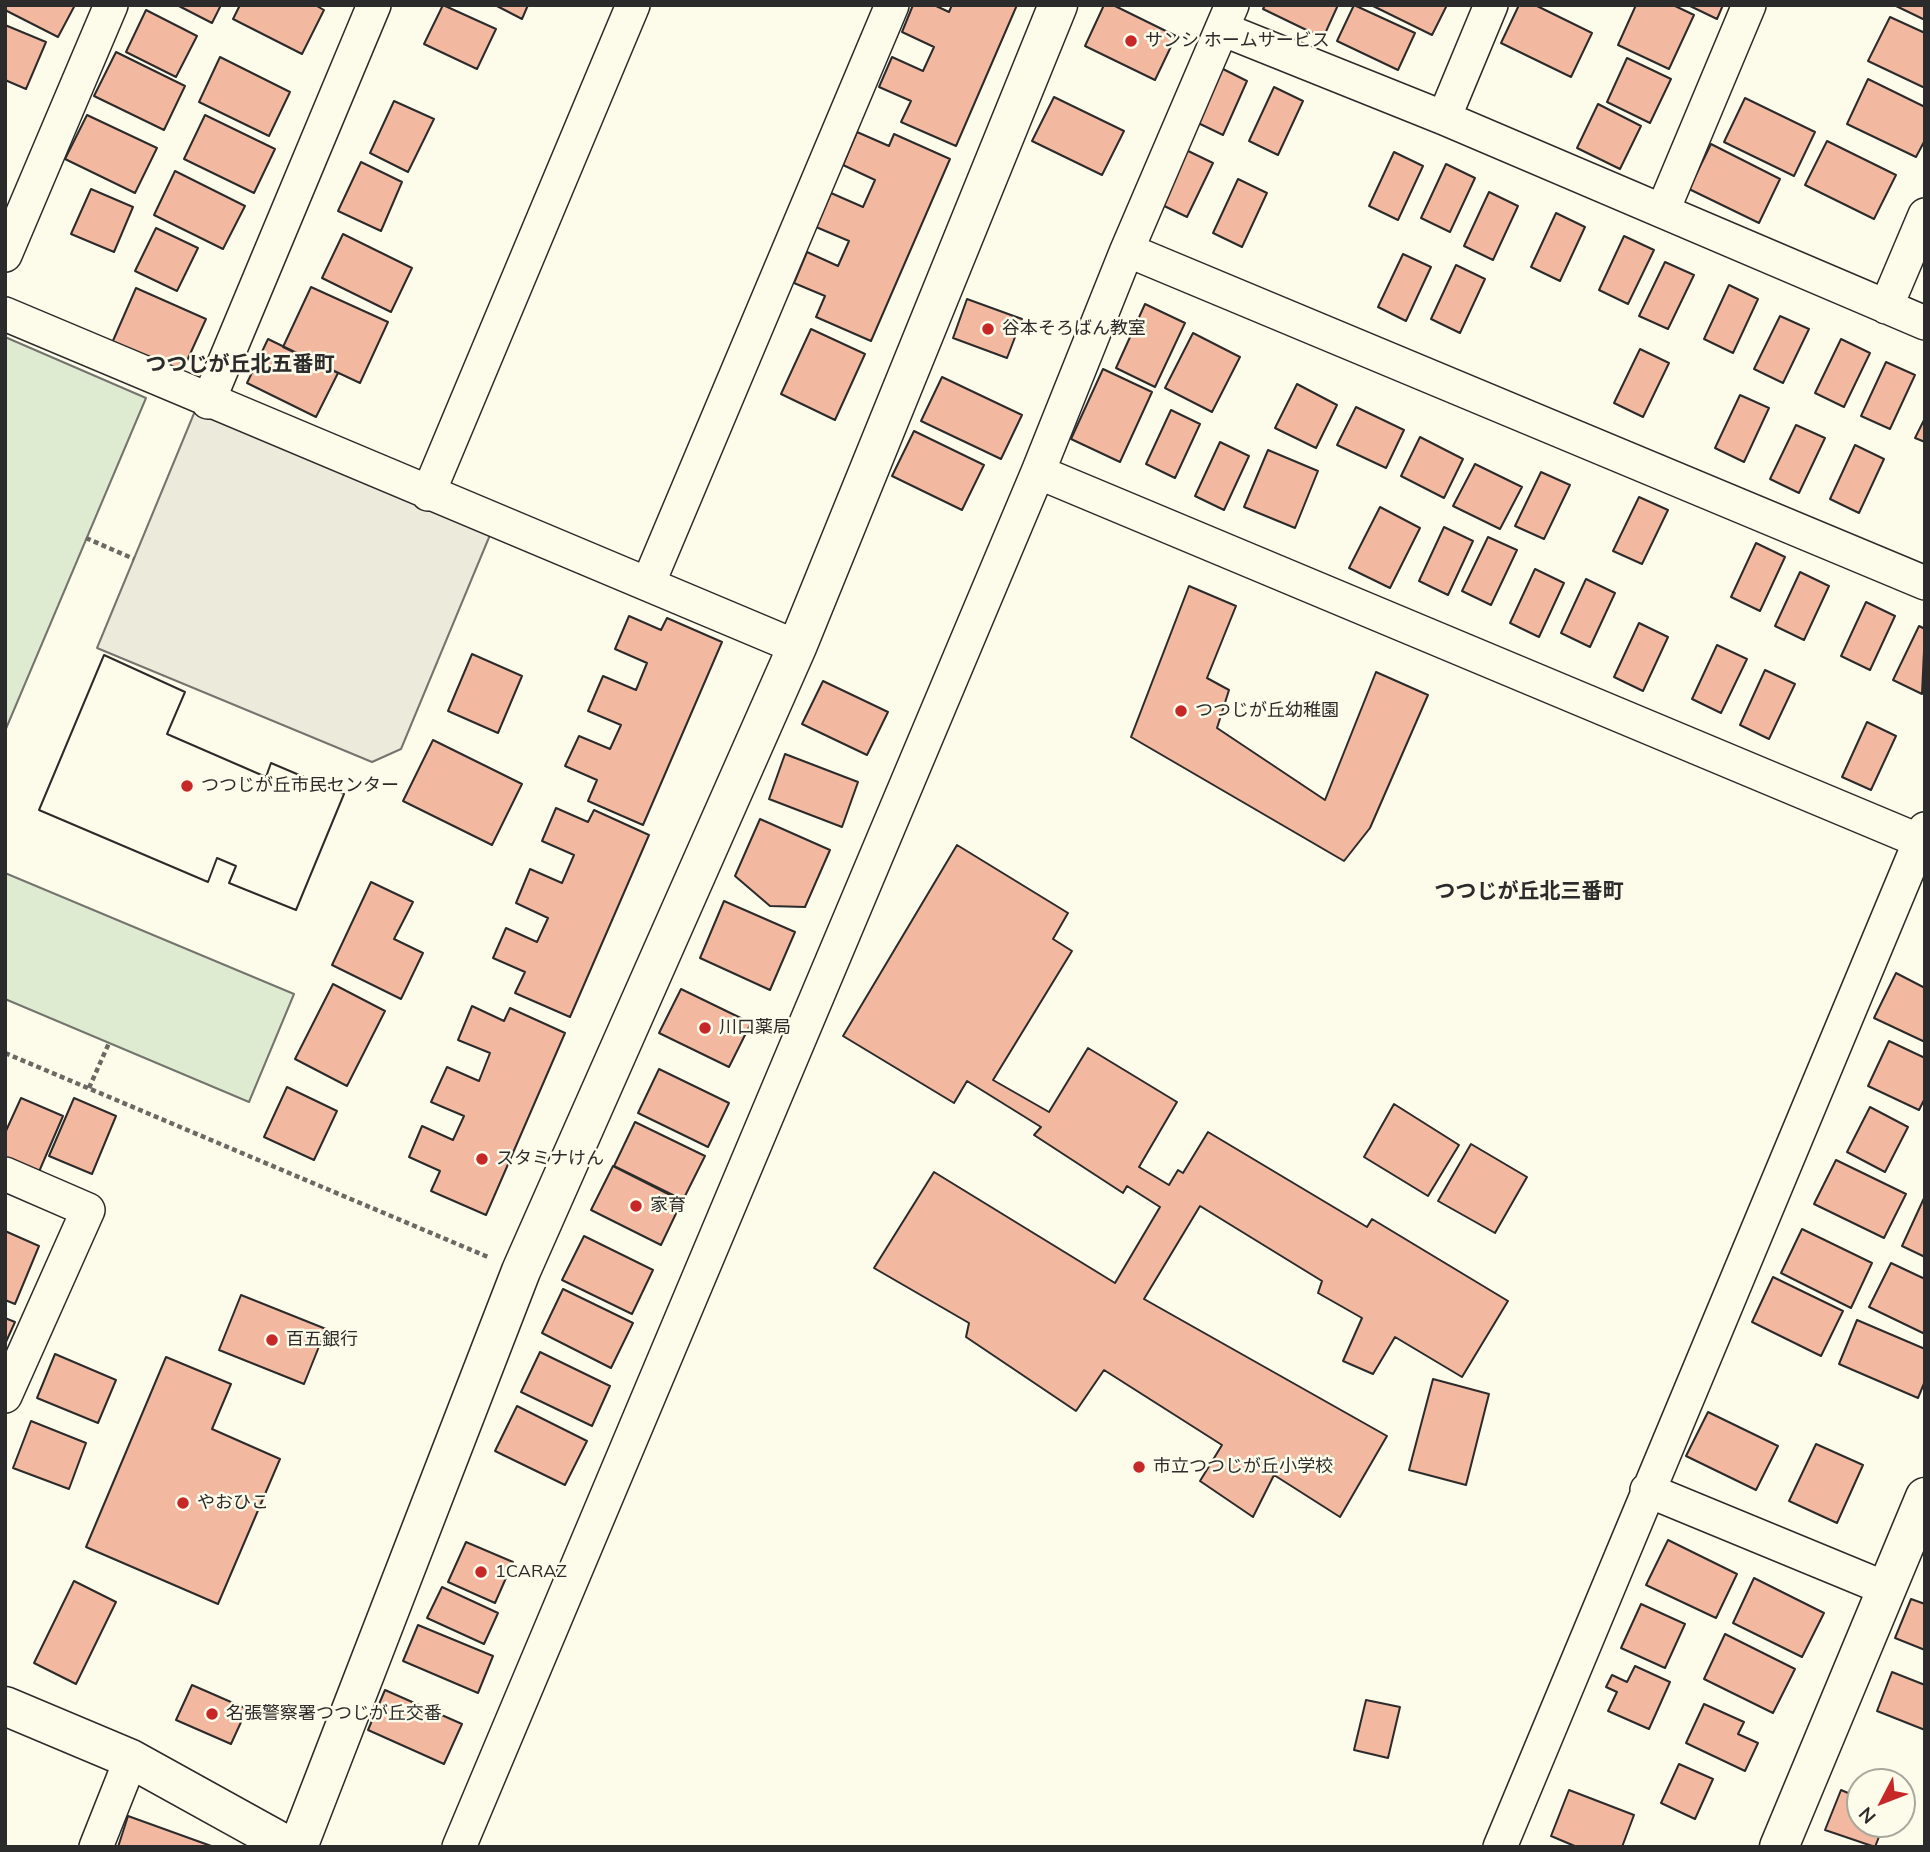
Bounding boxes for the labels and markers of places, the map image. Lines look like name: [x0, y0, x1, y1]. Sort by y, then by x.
place label: サンシ ホームサービス: [1145, 30, 1330, 52]
marker: サンシ ホームサービス: [1123, 33, 1139, 49]
place label: 谷本そろばん教室: [1002, 318, 1146, 340]
marker: 谷本そろばん教室: [980, 321, 996, 337]
place label: つつじが丘幼稚園: [1195, 700, 1339, 722]
marker: つつじが丘幼稚園: [1173, 703, 1189, 719]
place label: つつじが丘市民センター: [201, 775, 399, 797]
marker: つつじが丘市民センター: [179, 778, 195, 794]
place label: 川口薬局: [719, 1017, 791, 1039]
marker: 川口薬局: [697, 1020, 713, 1036]
place label: スタミナけん: [496, 1148, 604, 1170]
marker: スタミナけん: [474, 1151, 490, 1167]
place label: 家育: [650, 1195, 686, 1217]
marker: 家育: [628, 1198, 644, 1214]
place label: 百五銀行: [286, 1329, 358, 1351]
marker: 百五銀行: [264, 1332, 280, 1348]
place label: 市立つつじが丘小学校: [1153, 1456, 1333, 1478]
marker: 市立つつじが丘小学校: [1131, 1459, 1147, 1475]
place label: やおひこ: [197, 1492, 269, 1514]
marker: やおひこ: [175, 1495, 191, 1511]
place label: 1CARAZ: [495, 1561, 567, 1583]
marker: 1CARAZ: [473, 1564, 489, 1580]
place label: 名張警察署つつじが丘交番: [226, 1703, 442, 1725]
marker: 名張警察署つつじが丘交番: [204, 1706, 220, 1722]

